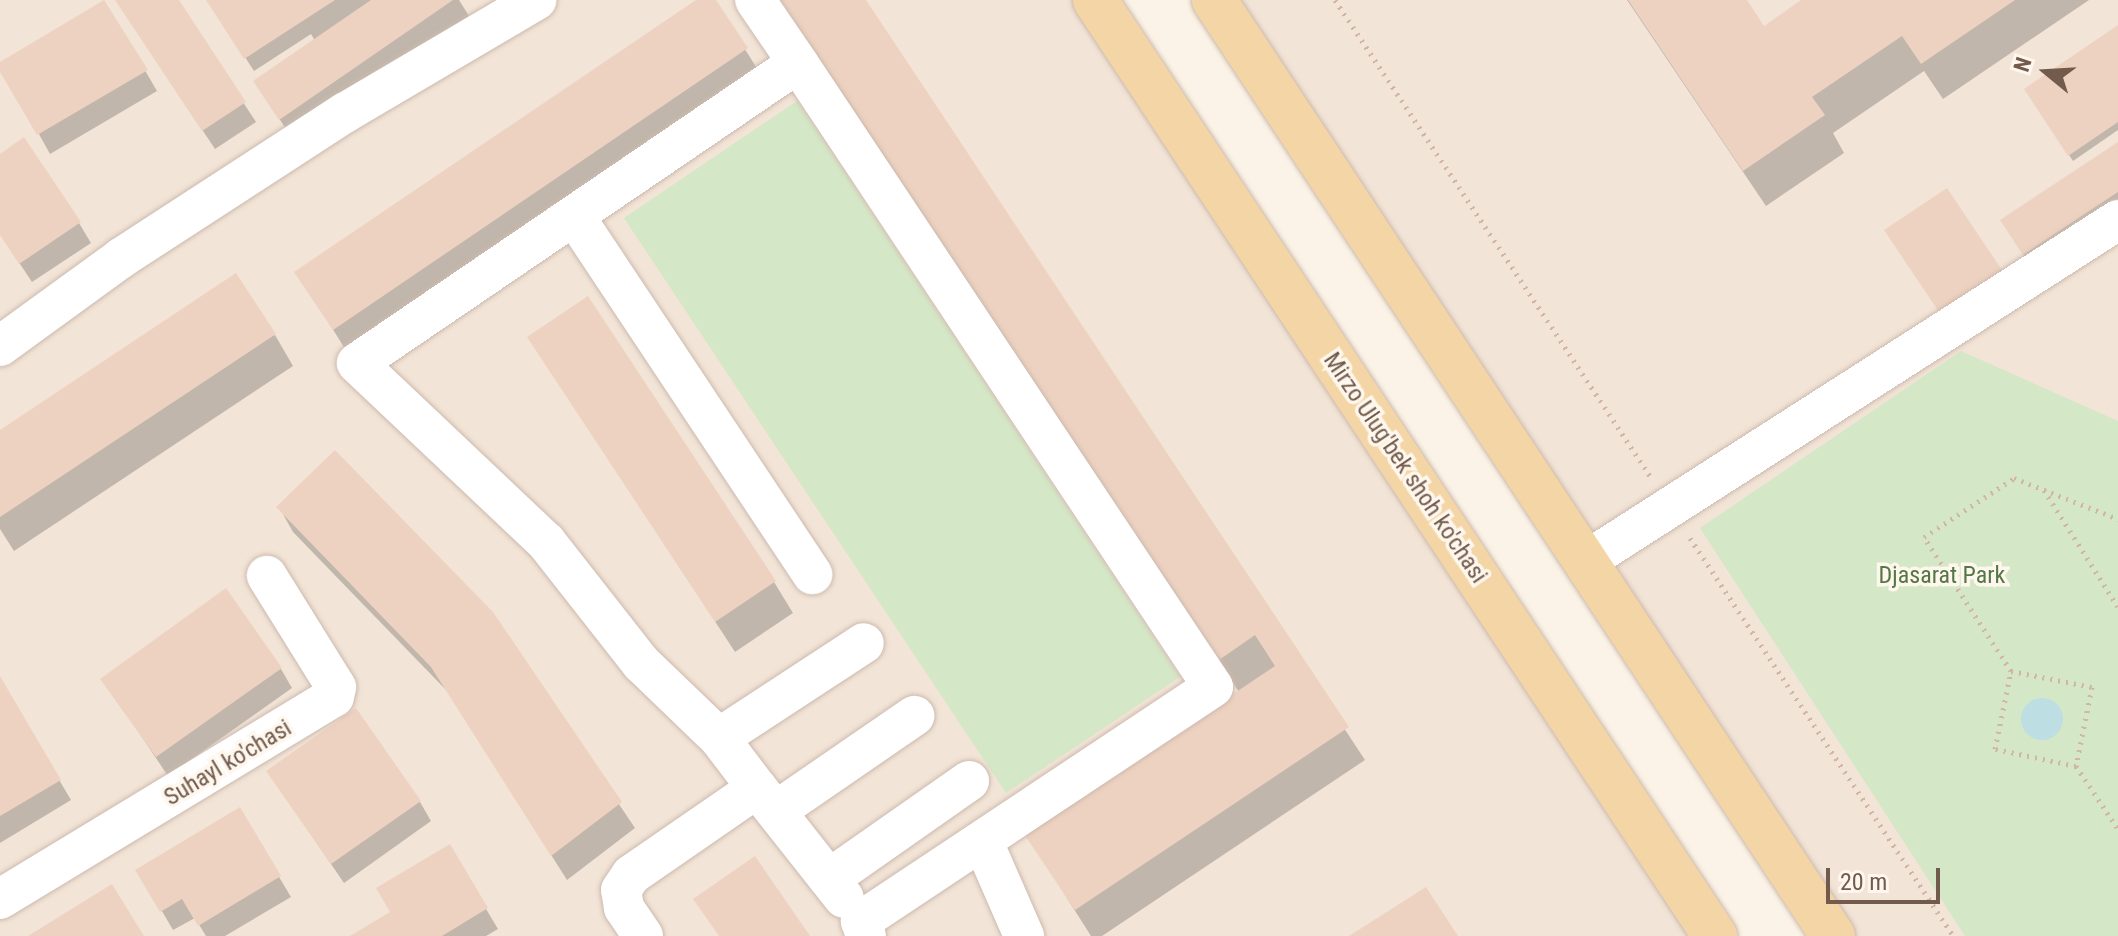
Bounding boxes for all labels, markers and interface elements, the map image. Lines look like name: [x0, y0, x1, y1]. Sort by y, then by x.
north arrow: [2006, 32, 2086, 112]
text: N: [2009, 54, 2037, 75]
street label: Mirzo Ulug'bek shoh ko'chasi: [1317, 347, 1493, 589]
park label: Djasarat Park: [1879, 562, 2005, 590]
street label: Suhayl ko'chasi: [159, 714, 297, 812]
scale bar: [1830, 852, 1944, 902]
text: 20 m: [1840, 868, 1887, 896]

